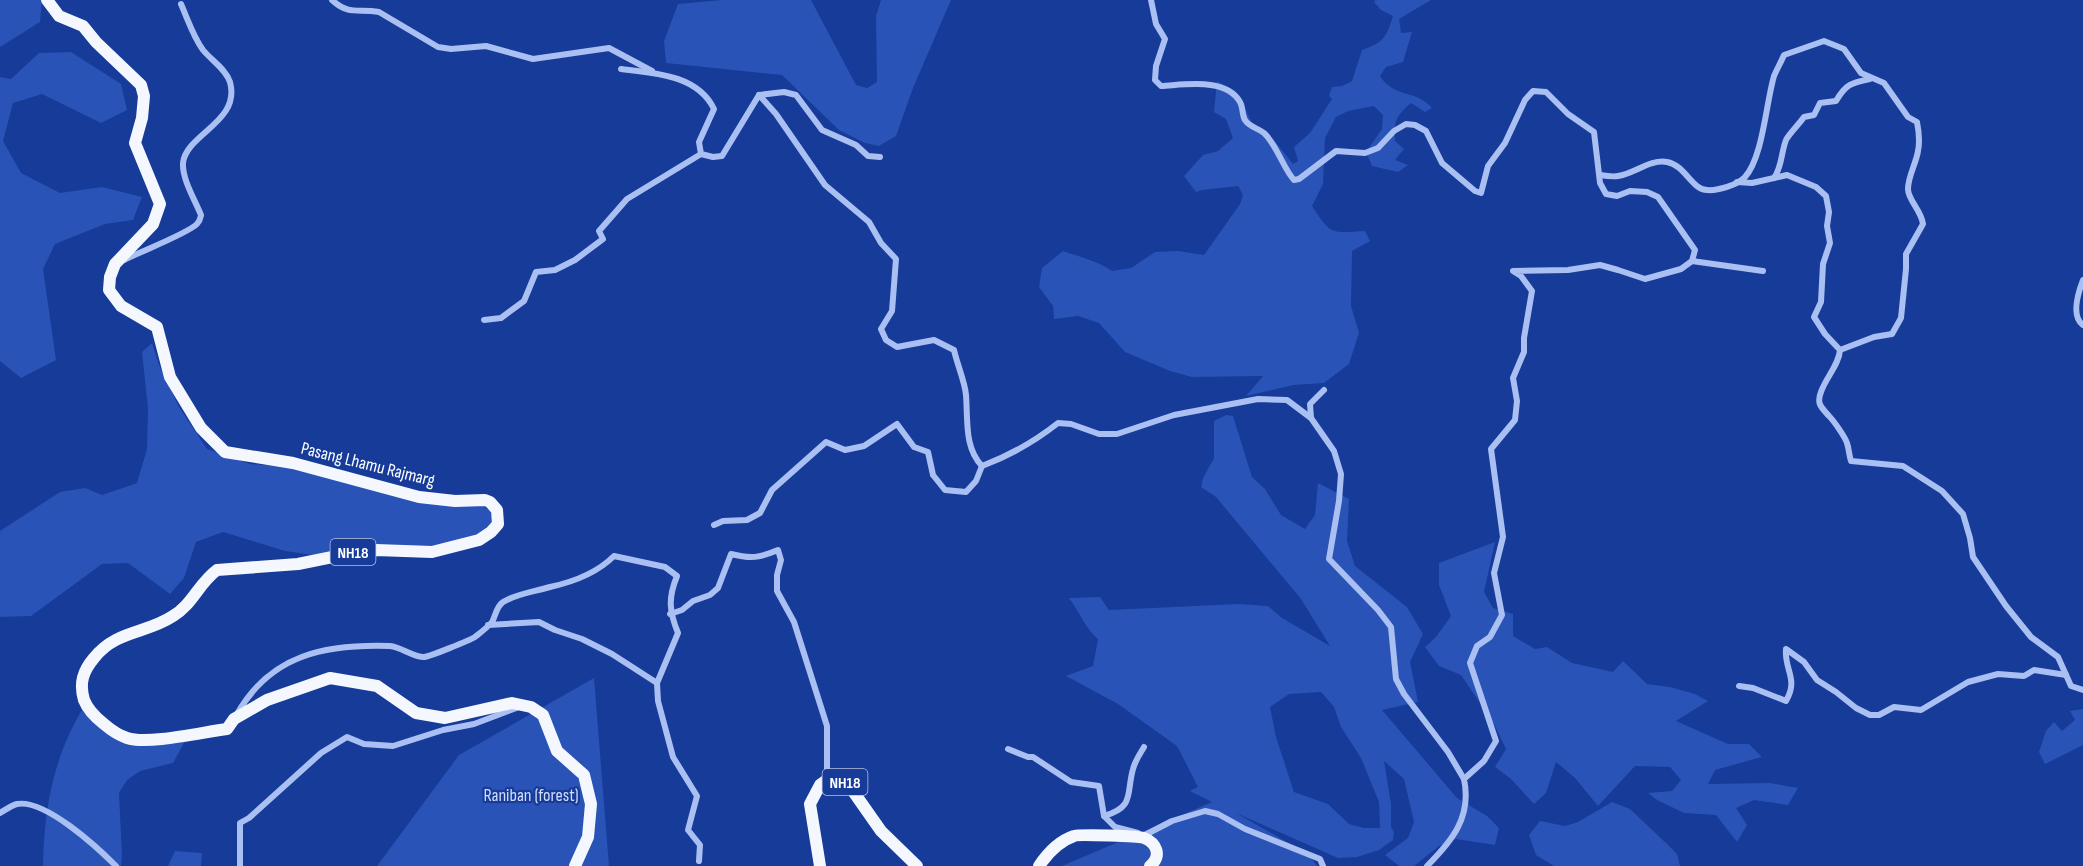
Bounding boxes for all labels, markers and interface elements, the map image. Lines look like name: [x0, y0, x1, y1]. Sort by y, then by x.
street label: Pasang Lhamu Rajmarg: [299, 438, 437, 491]
road number: NH18: [330, 539, 376, 565]
road number: NH18: [822, 769, 868, 795]
park label: Raniban (forest): [483, 785, 579, 806]

